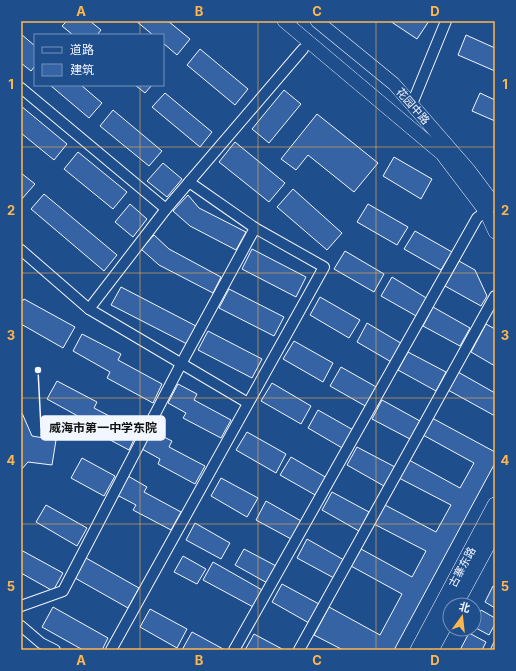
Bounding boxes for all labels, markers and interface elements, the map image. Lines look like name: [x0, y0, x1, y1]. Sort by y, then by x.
text: A: [76, 3, 86, 19]
text: B: [195, 3, 204, 19]
text: C: [312, 3, 322, 19]
text: D: [430, 3, 440, 19]
legend: [34, 34, 164, 86]
text: 道路: [70, 42, 94, 57]
text: 建筑: [70, 62, 94, 77]
text: 1: [8, 76, 14, 92]
text: 1: [502, 76, 508, 92]
street label: 花园中路: [393, 85, 433, 127]
text: 2: [7, 202, 15, 218]
text: 2: [501, 202, 509, 218]
text: 3: [7, 327, 15, 343]
text: 3: [501, 327, 509, 343]
callout: 威海市第一中学东院: [41, 416, 165, 440]
text: 威海市第一中学东院: [49, 420, 157, 435]
text: 4: [7, 452, 16, 468]
text: 4: [501, 452, 510, 468]
street label: 古寨东路: [445, 544, 479, 590]
text: 5: [7, 578, 15, 594]
text: 5: [501, 578, 509, 594]
north arrow: [442, 597, 482, 637]
text: 北: [457, 599, 472, 616]
text: A: [76, 652, 86, 668]
text: B: [195, 652, 204, 668]
text: C: [312, 652, 322, 668]
text: D: [430, 652, 440, 668]

